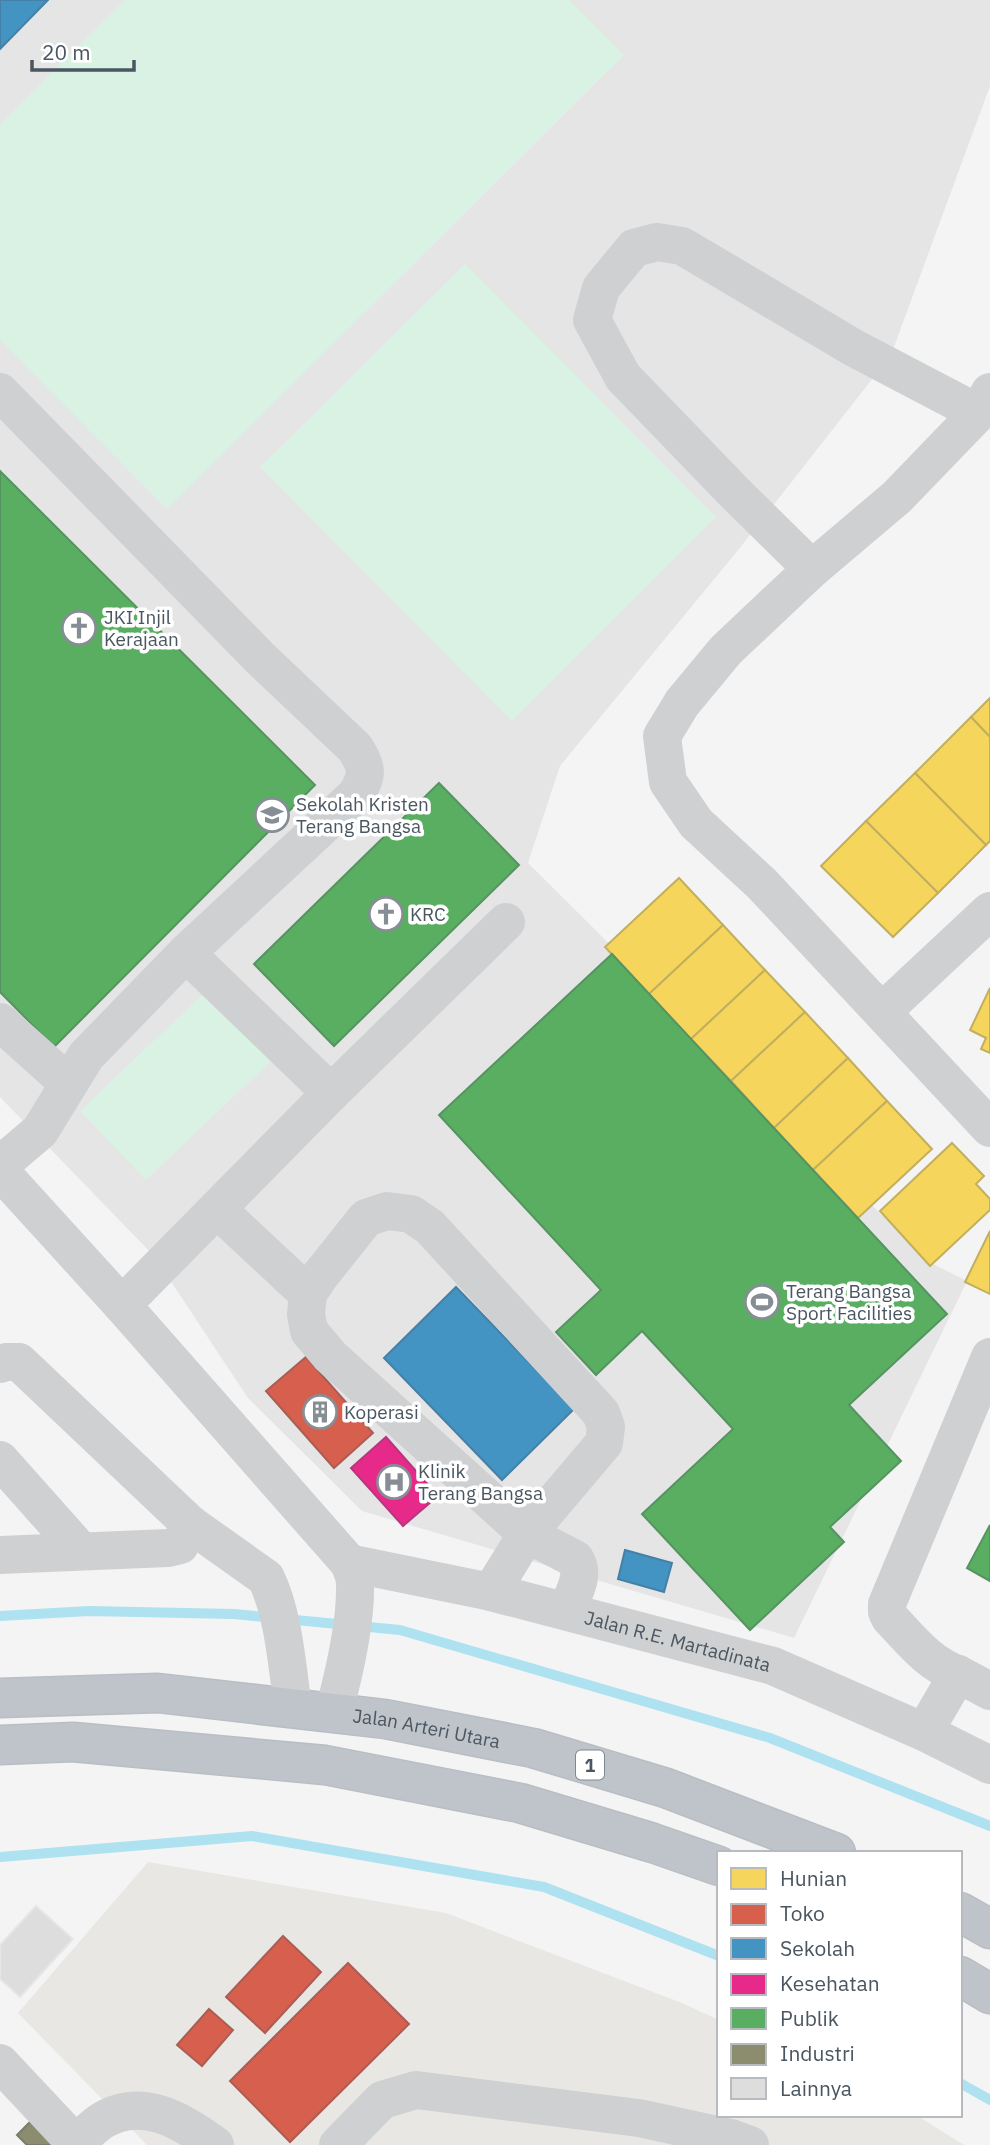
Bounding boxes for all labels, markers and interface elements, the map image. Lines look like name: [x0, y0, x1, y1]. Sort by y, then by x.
scale bar: [32, 28, 133, 72]
text: 20 m: [42, 38, 91, 66]
place label: JKI Injil Kerajaan: [104, 605, 179, 651]
church icon: JKI Injil Kerajaan: [60, 609, 98, 647]
place label: Sekolah Kristen Terang Bangsa: [296, 792, 429, 838]
school or university icon: Sekolah Kristen Terang Bangsa: [253, 796, 291, 834]
church icon: KRC: [367, 895, 405, 933]
place label: KRC: [410, 902, 446, 926]
place label: Terang Bangsa Sport Facilities: [786, 1279, 912, 1325]
sports icon: Terang Bangsa Sport Facilities: [743, 1283, 781, 1321]
building icon: Koperasi: [301, 1393, 339, 1431]
place label: Koperasi: [344, 1400, 419, 1424]
place label: Klinik Terang Bangsa: [418, 1459, 543, 1505]
hospital icon: Klinik Terang Bangsa: [375, 1463, 413, 1501]
street label: Jalan R.E. Martadinata: [582, 1605, 773, 1677]
street label: Jalan Arteri Utara: [351, 1703, 502, 1753]
road number: 1: [576, 1750, 604, 1780]
legend: [717, 1851, 962, 2117]
text: Hunian: [780, 1864, 847, 1892]
text: Toko: [780, 1899, 825, 1927]
text: Sekolah: [780, 1934, 855, 1962]
text: Kesehatan: [780, 1969, 880, 1997]
text: Publik: [780, 2004, 839, 2032]
text: Industri: [780, 2039, 855, 2067]
text: Lainnya: [780, 2074, 852, 2102]

